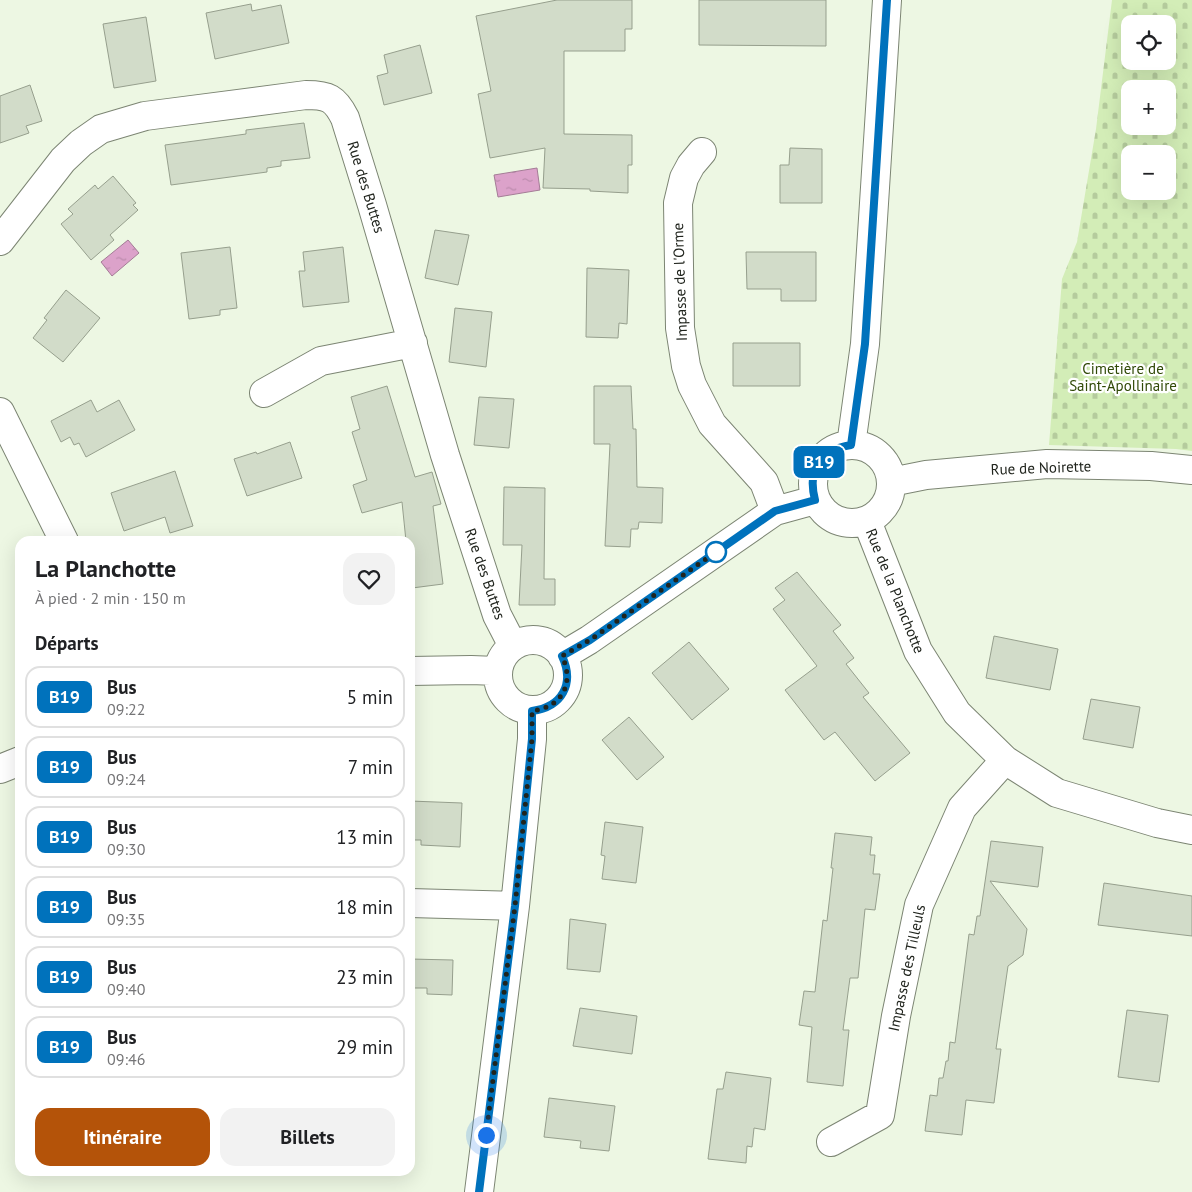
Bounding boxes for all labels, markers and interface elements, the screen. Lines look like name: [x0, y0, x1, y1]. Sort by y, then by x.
map controls: [1121, 15, 1176, 200]
button: locate: [1121, 15, 1176, 70]
button: +: [1121, 80, 1176, 135]
street label: Rue des Buttes: [343, 139, 389, 235]
button: −: [1121, 145, 1176, 200]
street label: Impasse de l'Orme: [668, 223, 691, 341]
park label: Cimetière de Saint-Apollinaire: [1069, 359, 1177, 395]
line badge: B19: [790, 446, 848, 478]
text: B19: [803, 450, 835, 473]
street label: Rue de Noirette: [990, 456, 1092, 479]
street label: Rue des Buttes: [461, 526, 510, 622]
street label: Rue de la Planchotte: [862, 526, 929, 656]
unlabelled marker: [705, 541, 727, 563]
text: La Planchotte: [35, 553, 176, 584]
button: heart: [343, 553, 395, 605]
text: À pied · 2 min · 150 m: [35, 588, 186, 608]
text: Départs: [35, 631, 99, 655]
text: Bus: [107, 675, 136, 699]
text: B19: [49, 685, 80, 708]
text: 5 min: [347, 685, 393, 709]
text: 09:22: [107, 699, 145, 719]
text: Bus: [107, 745, 136, 769]
text: B19: [49, 755, 80, 778]
text: 7 min: [348, 755, 393, 779]
text: 09:24: [107, 769, 145, 789]
text: Bus: [107, 815, 136, 839]
text: B19: [49, 825, 80, 848]
text: 13 min: [336, 825, 393, 849]
text: 09:30: [107, 839, 145, 859]
text: Bus: [107, 885, 136, 909]
text: B19: [49, 895, 80, 918]
text: 18 min: [336, 895, 393, 919]
street label: Impasse des Tilleuls: [884, 903, 929, 1033]
text: 09:35: [107, 909, 145, 929]
text: Bus: [107, 955, 136, 979]
text: B19: [49, 965, 80, 988]
text: 23 min: [336, 965, 393, 989]
text: 09:40: [107, 979, 145, 999]
text: Bus: [107, 1025, 136, 1049]
text: B19: [49, 1035, 80, 1058]
text: 29 min: [336, 1035, 393, 1059]
text: 09:46: [107, 1049, 145, 1069]
button: Itinéraire: [35, 1108, 210, 1166]
button: Billets: [220, 1108, 395, 1166]
your location: [474, 1123, 499, 1148]

